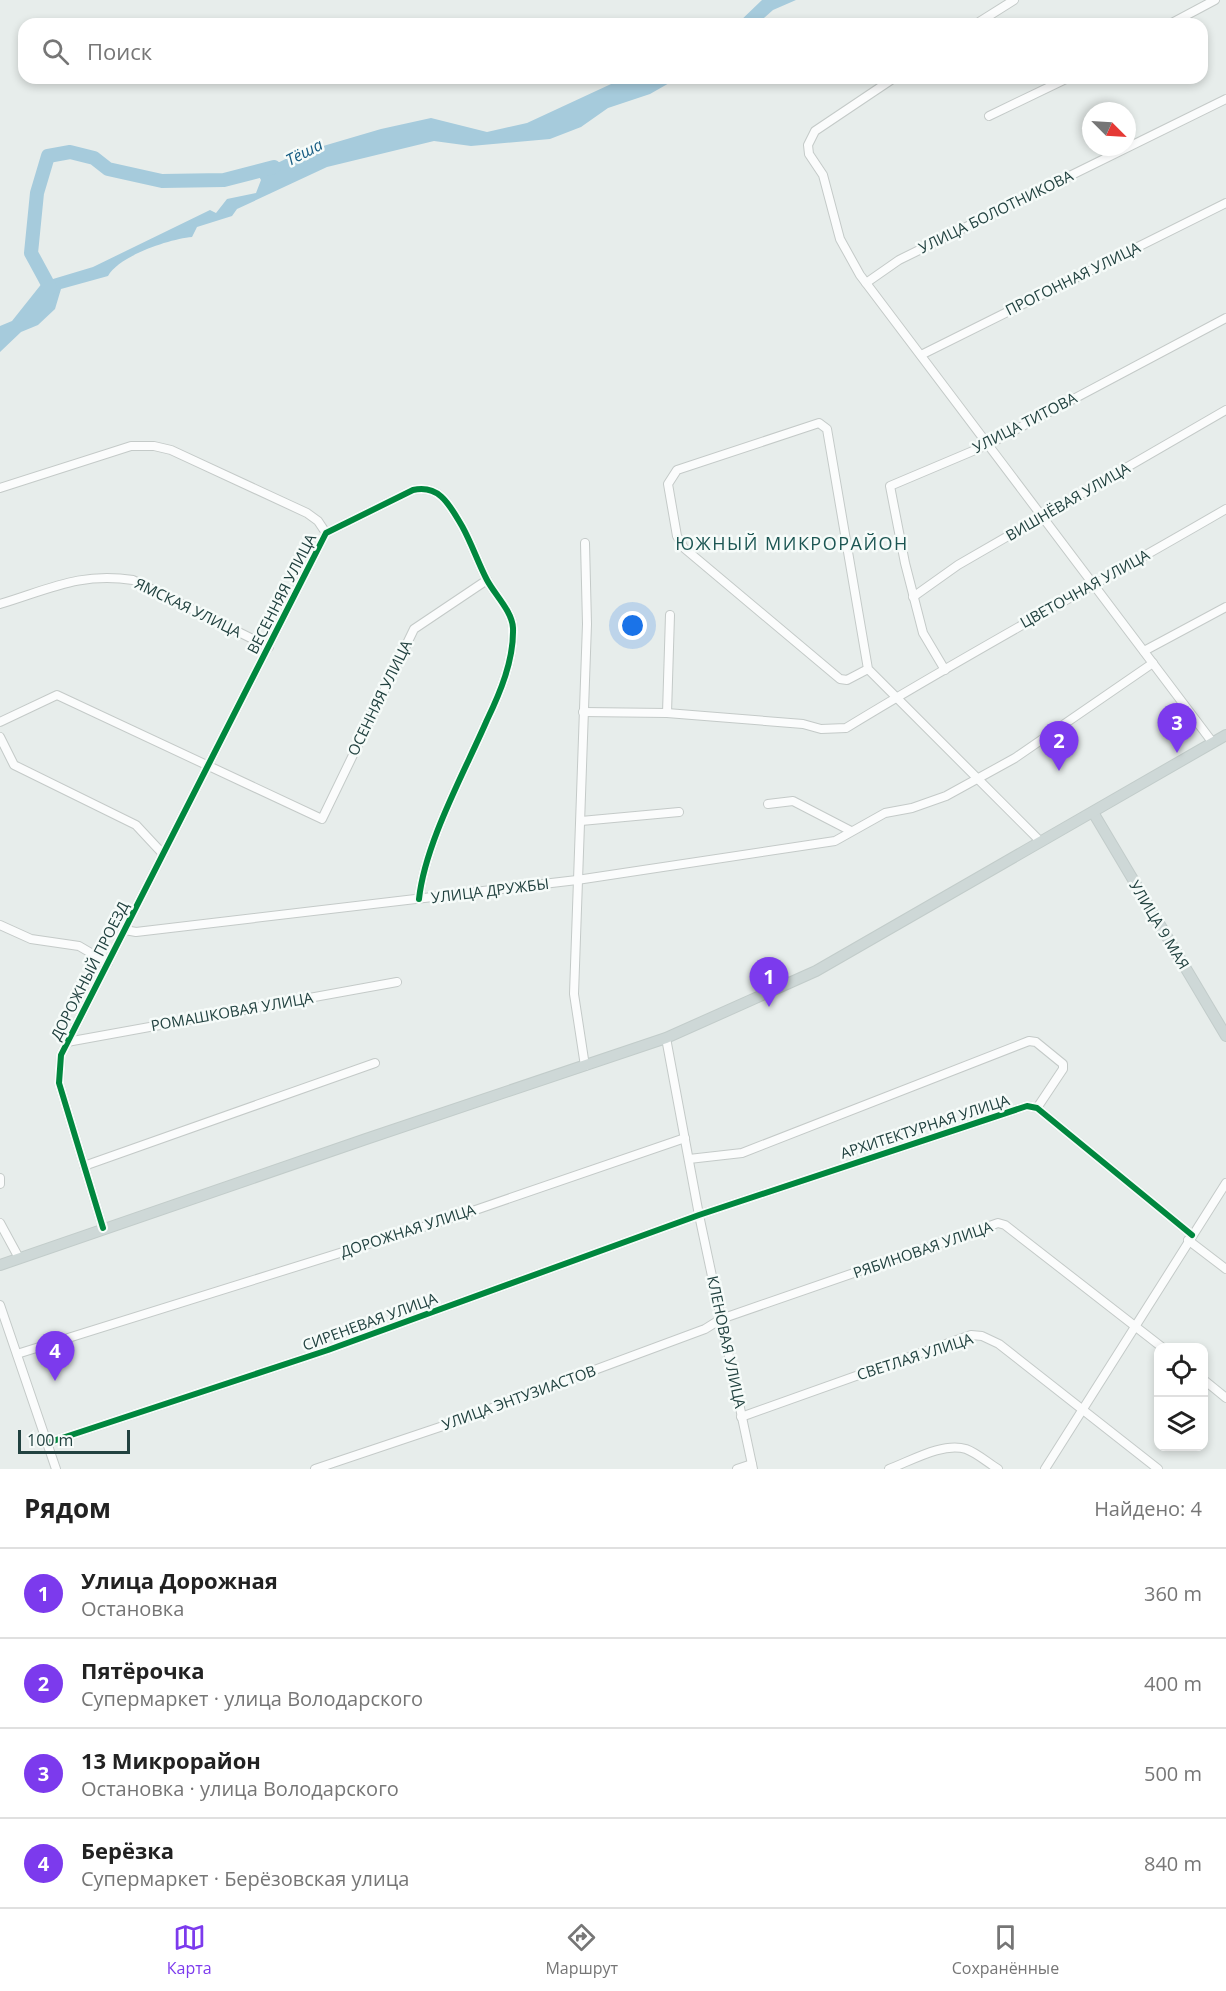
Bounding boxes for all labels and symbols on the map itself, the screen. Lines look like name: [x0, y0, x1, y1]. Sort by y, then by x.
north arrow: [1082, 102, 1136, 156]
water label: Тёша: [282, 133, 326, 171]
street label: УЛИЦА БОЛОТНИКОВА: [915, 165, 1077, 257]
street label: ПРОГОННАЯ УЛИЦА: [1002, 236, 1144, 319]
street label: УЛИЦА ТИТОВА: [969, 387, 1081, 457]
street label: ВИШНЁВАЯ УЛИЦА: [1002, 457, 1134, 545]
street label: ВЕСЕННЯЯ УЛИЦА: [242, 529, 320, 657]
district label: ЮЖНЫЙ МИКРОРАЙОН: [675, 531, 909, 555]
street label: ЦВЕТОЧНАЯ УЛИЦА: [1016, 544, 1153, 632]
street label: ЯМСКАЯ УЛИЦА: [132, 573, 245, 642]
your location: [618, 611, 647, 640]
street label: ОСЕННЯЯ УЛИЦА: [342, 636, 416, 759]
pin: 3: [1158, 704, 1196, 753]
pin: 2: [1040, 722, 1078, 771]
street label: УЛИЦА ДРУЖБЫ: [430, 873, 550, 907]
street label: УЛИЦА 9 МАЯ: [1125, 876, 1194, 973]
street label: ДОРОЖНЫЙ ПРОЕЗД: [45, 898, 133, 1043]
pin: 1: [750, 958, 788, 1007]
street label: РОМАШКОВАЯ УЛИЦА: [149, 987, 315, 1035]
street label: АРХИТЕКТУРНАЯ УЛИЦА: [838, 1089, 1012, 1163]
street label: ДОРОЖНАЯ УЛИЦА: [338, 1199, 478, 1261]
street label: РЯБИНОВАЯ УЛИЦА: [850, 1216, 995, 1282]
street label: КЛЕНОВАЯ УЛИЦА: [703, 1274, 751, 1410]
street label: СИРЕНЕВАЯ УЛИЦА: [300, 1287, 440, 1355]
street label: СВЕТЛАЯ УЛИЦА: [854, 1328, 976, 1384]
pin: 4: [36, 1332, 74, 1381]
street label: УЛИЦА ЭНТУЗИАСТОВ: [439, 1360, 598, 1434]
scale bar: [18, 1427, 130, 1454]

